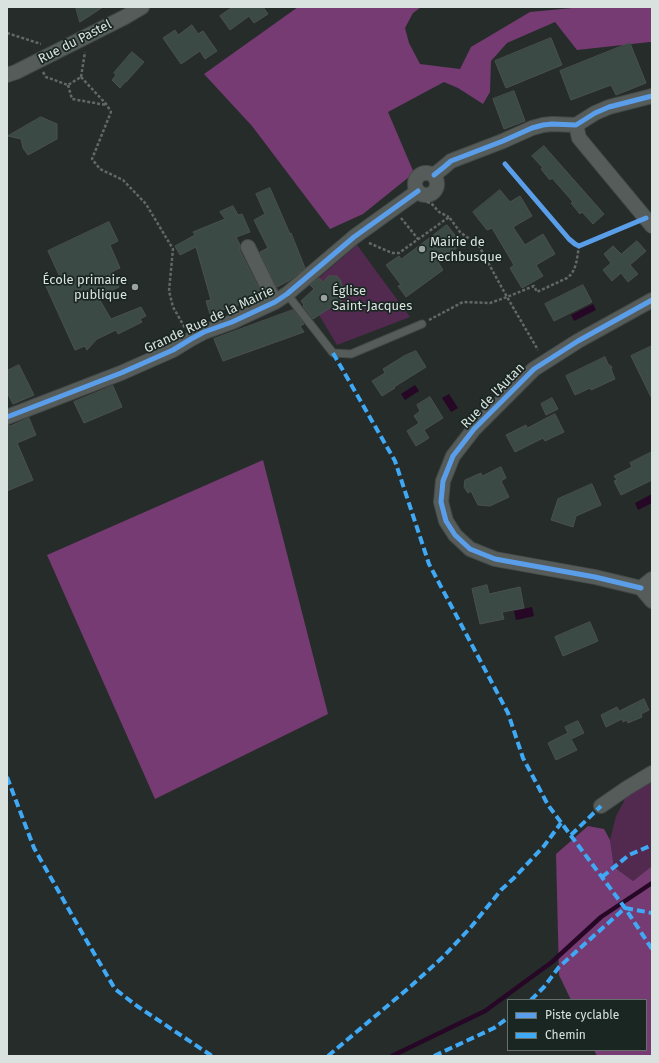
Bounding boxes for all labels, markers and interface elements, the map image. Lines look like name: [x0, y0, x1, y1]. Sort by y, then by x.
street label: Rue du Pastel: [36, 17, 114, 67]
place label: Mairie de Pechbusque: [430, 234, 502, 265]
marker: Mairie de Pechbusque: [417, 244, 427, 254]
place label: École primaire publique: [42, 272, 127, 303]
marker: École primaire publique: [130, 282, 140, 292]
street label: Grande Rue de la Mairie: [142, 283, 276, 357]
place label: Église Saint-Jacques: [332, 283, 412, 314]
marker: Église Saint-Jacques: [319, 293, 329, 303]
street label: Rue de l'Autan: [458, 360, 528, 432]
legend: [507, 999, 647, 1051]
text: Piste cyclable: [545, 1008, 619, 1022]
text: Chemin: [545, 1028, 586, 1042]

